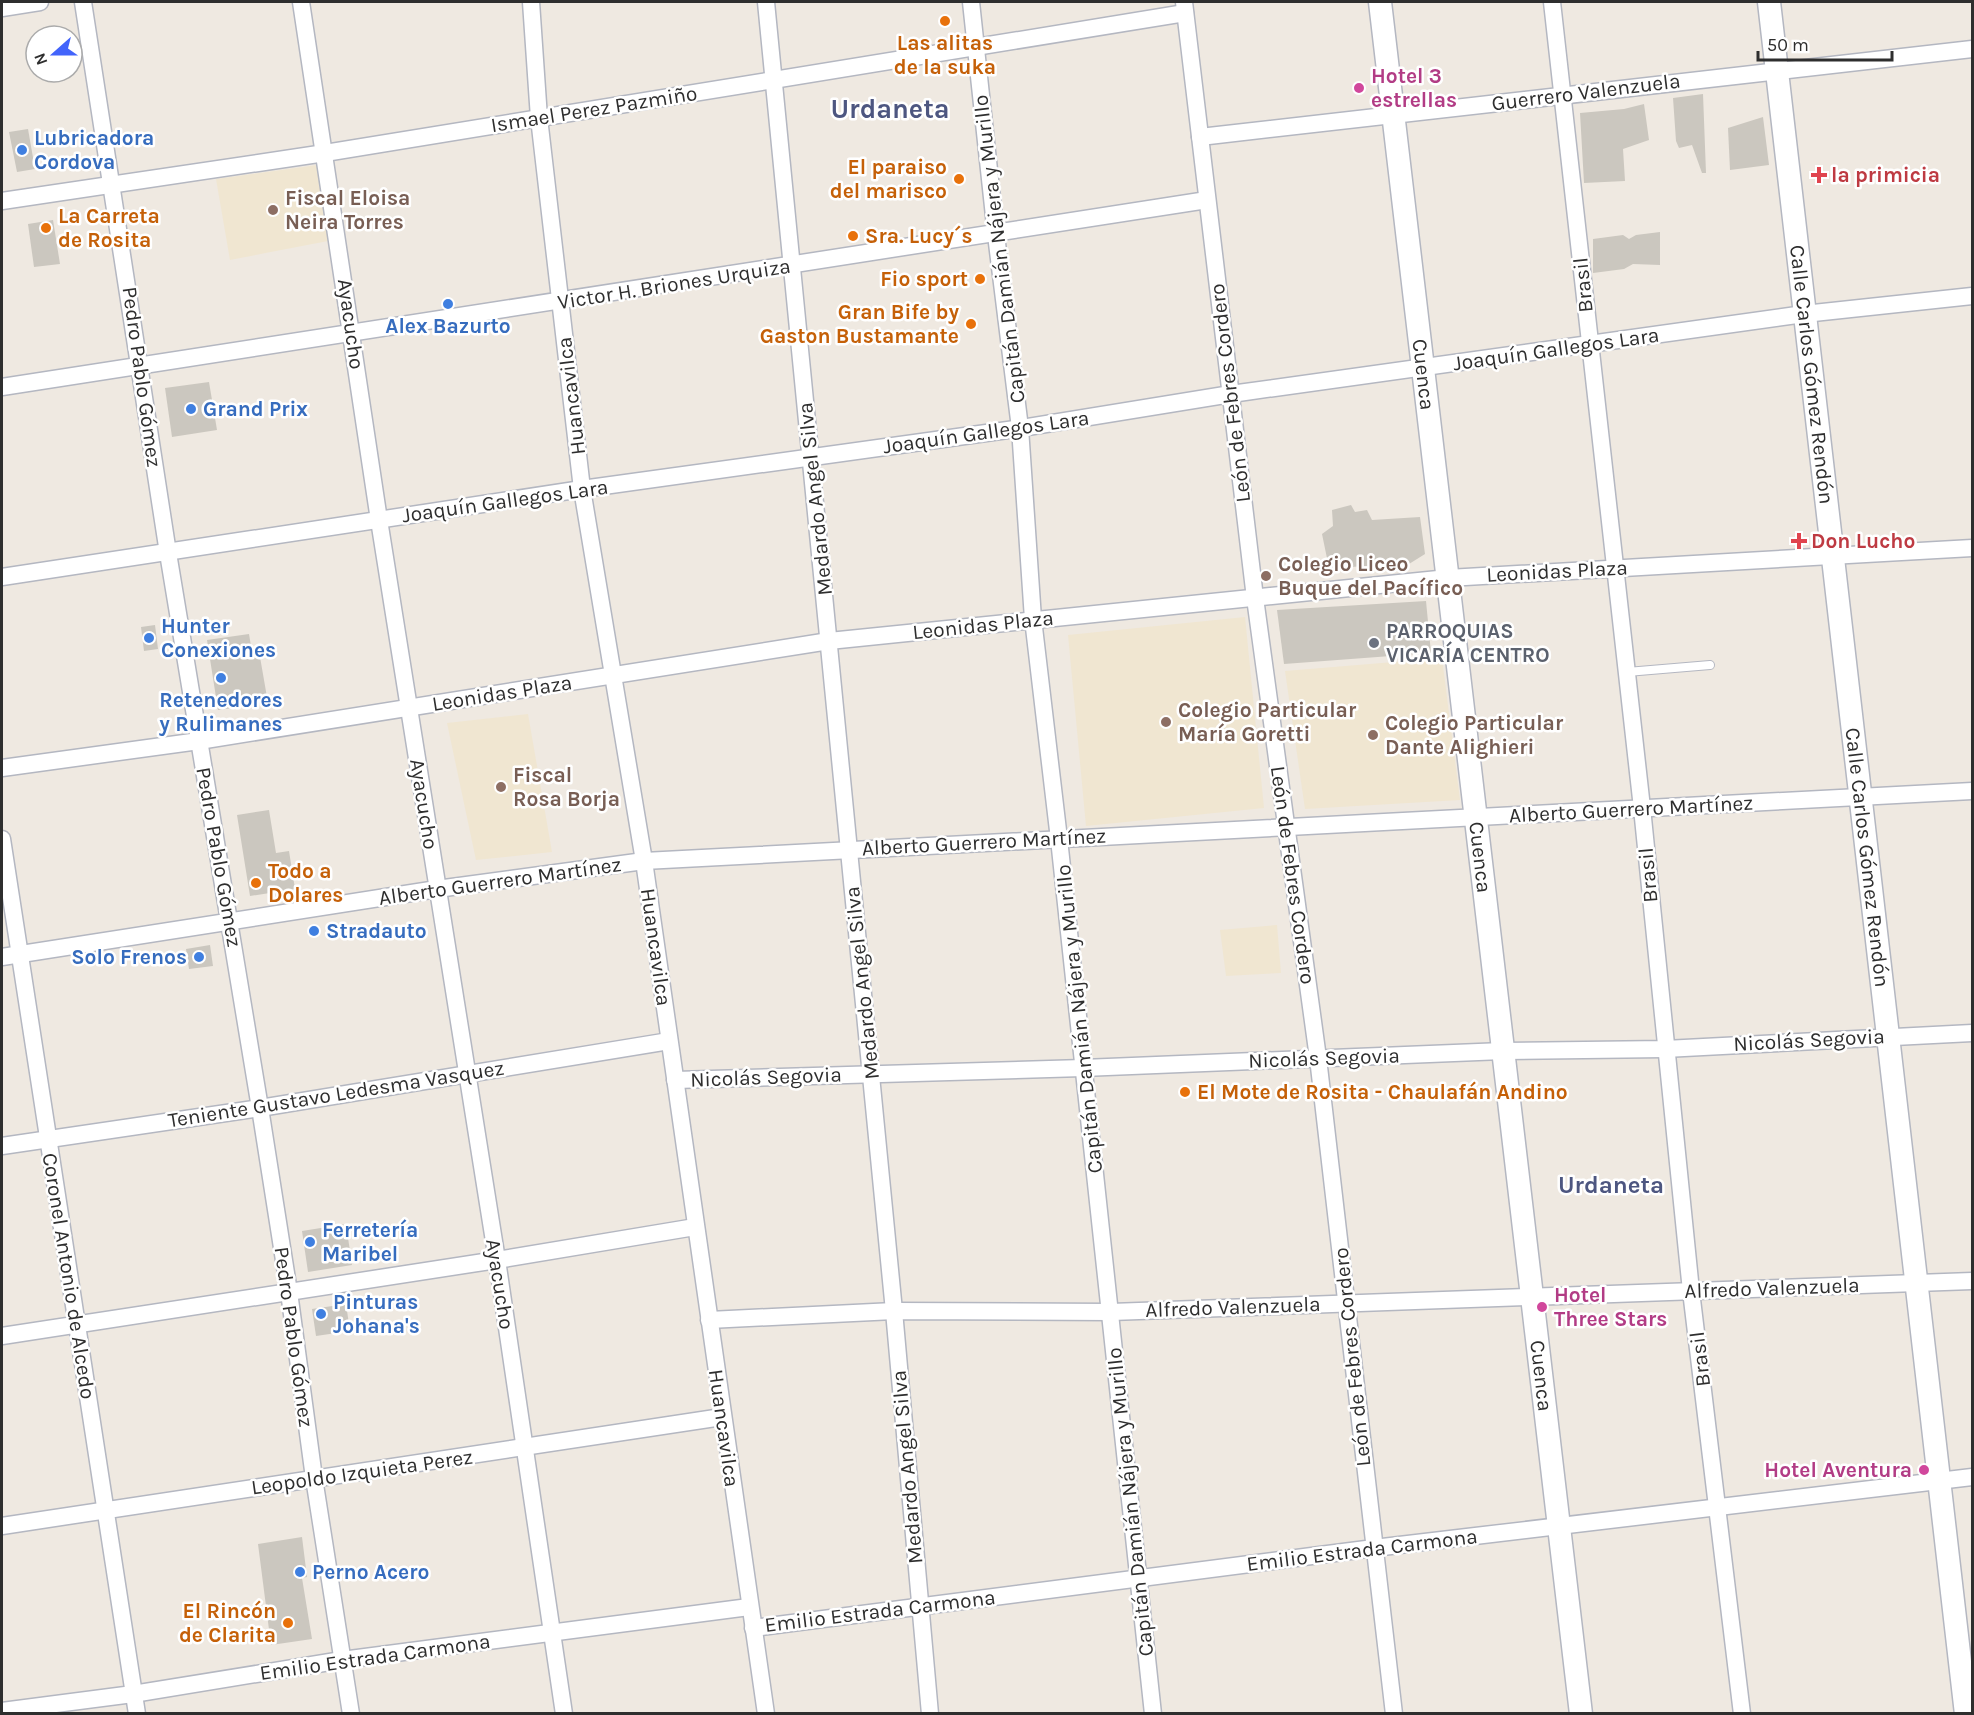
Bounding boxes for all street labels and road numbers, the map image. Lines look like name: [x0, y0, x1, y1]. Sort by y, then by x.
street label: Guerrero Valenzuela: [1490, 69, 1682, 115]
street label: Ismael Perez Pazmiño: [489, 81, 699, 137]
street label: Capitán Damián Nájera y Murillo: [968, 93, 1030, 405]
street label: Calle Carlos Gómez Rendón: [1785, 244, 1839, 506]
street label: Victor H. Briones Urquiza: [556, 254, 792, 314]
street label: Brasil: [1568, 256, 1598, 314]
street label: Ayacucho: [333, 277, 369, 371]
street label: León de Febres Cordero: [1205, 282, 1255, 504]
street label: Pedro Pablo Gómez: [117, 285, 167, 469]
street label: Joaquín Gallegos Lara: [1451, 323, 1661, 375]
street label: Huancavilca: [552, 336, 590, 456]
street label: Cuenca: [1408, 338, 1440, 411]
street label: Medardo Angel Silva: [793, 401, 837, 597]
street label: Joaquín Gallegos Lara: [881, 406, 1091, 458]
street label: Joaquín Gallegos Lara: [400, 475, 610, 527]
street label: Leonidas Plaza: [1486, 555, 1628, 587]
street label: Leonidas Plaza: [911, 606, 1055, 644]
street label: Leonidas Plaza: [430, 670, 574, 716]
street label: Calle Carlos Gómez Rendón: [1841, 726, 1894, 988]
street label: Ayacucho: [405, 757, 443, 851]
street label: León de Febres Cordero: [1266, 764, 1320, 986]
street label: Pedro Pablo Gómez: [191, 765, 247, 949]
street label: Alberto Guerrero Martínez: [1508, 791, 1754, 827]
street label: Cuenca: [1464, 820, 1496, 894]
street label: Alberto Guerrero Martínez: [861, 824, 1107, 860]
street label: Brasil: [1634, 846, 1662, 904]
street label: Alberto Guerrero Martínez: [377, 852, 623, 910]
street label: Capitán Damián Nájera y Murillo: [1051, 863, 1107, 1175]
street label: Medardo Angel Silva: [840, 885, 884, 1081]
street label: Huancavilca: [636, 887, 676, 1007]
street label: Nicolás Segovia: [1733, 1024, 1885, 1056]
street label: Nicolás Segovia: [1248, 1043, 1400, 1073]
street label: Teniente Gustavo Ledesma Vasquez: [166, 1056, 506, 1132]
street label: Nicolás Segovia: [690, 1062, 842, 1092]
street label: Coronel Antonio de Alcedo: [38, 1151, 100, 1401]
street label: Ayacucho: [481, 1237, 519, 1331]
street label: Pedro Pablo Gómez: [269, 1245, 319, 1429]
street label: León de Febres Cordero: [1329, 1246, 1375, 1468]
street label: Alfredo Valenzuela: [1684, 1273, 1860, 1303]
street label: Alfredo Valenzuela: [1145, 1292, 1321, 1322]
street label: Brasil: [1685, 1330, 1715, 1388]
street label: Cuenca: [1525, 1339, 1557, 1412]
street label: Capitán Damián Nájera y Murillo: [1102, 1346, 1158, 1658]
street label: Huancavilca: [704, 1368, 744, 1488]
street label: Medardo Angel Silva: [887, 1369, 927, 1565]
street label: Leopoldo Izquieta Perez: [250, 1445, 474, 1499]
street label: Emilio Estrada Carmona: [1245, 1524, 1479, 1576]
street label: Emilio Estrada Carmona: [763, 1585, 997, 1637]
street label: Emilio Estrada Carmona: [258, 1629, 492, 1685]

